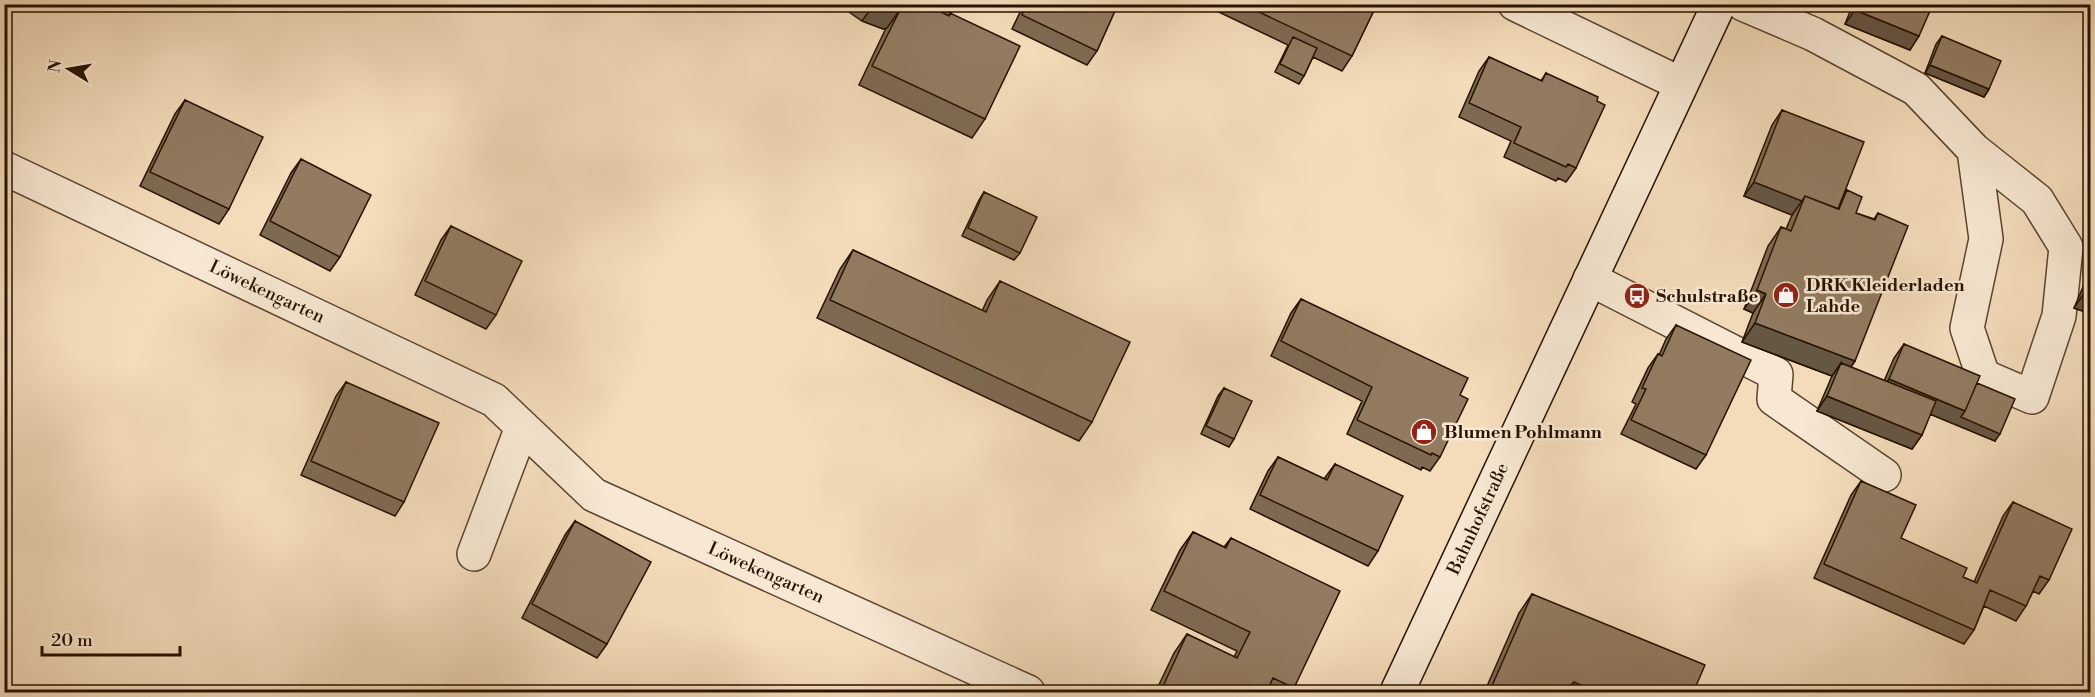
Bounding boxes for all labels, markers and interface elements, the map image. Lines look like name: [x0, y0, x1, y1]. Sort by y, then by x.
north arrow: [39, 39, 99, 99]
text: N: [44, 58, 66, 74]
street label: Löwekengarten: [206, 255, 329, 329]
place label: DRK Kleiderladen Lahde: [1806, 274, 1965, 318]
shop icon: DRK Kleiderladen Lahde: [1771, 280, 1801, 310]
bus stop icon: Schulstraße: [1622, 281, 1652, 311]
place label: Schulstraße: [1656, 285, 1759, 308]
shop icon: Blumen Pohlmann: [1409, 417, 1439, 447]
place label: Blumen Pohlmann: [1444, 421, 1602, 444]
street label: Bahnhofstraße: [1442, 459, 1514, 580]
street label: Löwekengarten: [704, 537, 828, 609]
scale bar: [42, 619, 180, 657]
text: 20 m: [51, 629, 93, 652]

